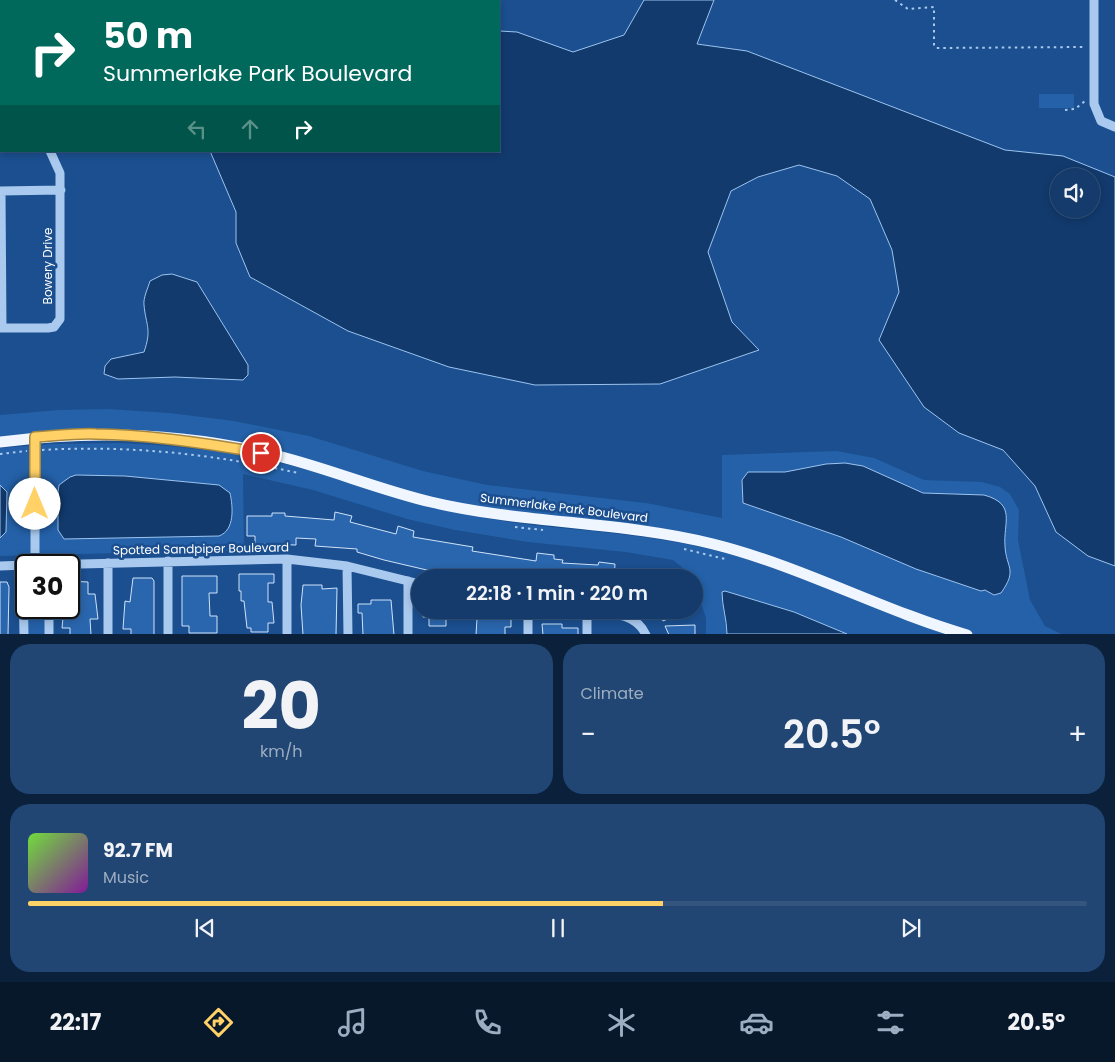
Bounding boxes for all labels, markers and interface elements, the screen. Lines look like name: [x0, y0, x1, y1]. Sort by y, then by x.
text: 50 m: [103, 11, 193, 60]
icon: right: [20, 20, 85, 85]
text: Summerlake Park Boulevard: [103, 58, 412, 89]
icon: left: [183, 115, 211, 143]
icon: ahead: [236, 115, 264, 143]
icon: right: [289, 115, 317, 143]
map controls: [1050, 168, 1100, 218]
button: sound: [1050, 168, 1100, 218]
street label: Bowery Drive: [39, 228, 56, 304]
pin: [240, 432, 282, 474]
icon: arrive: [247, 439, 275, 467]
position arrow: [8, 477, 60, 529]
street label: Summerlake Park Boulevard: [479, 489, 649, 526]
street label: Spotted Sandpiper Boulevard: [113, 538, 289, 559]
speed limit sign: 30: [15, 554, 80, 619]
text: 22:18 · 1 min · 220 m: [466, 580, 648, 607]
text: 20: [242, 661, 321, 752]
text: Climate: [581, 682, 644, 705]
text: 20.5°: [783, 708, 881, 761]
text: −: [581, 715, 596, 754]
text: +: [1068, 715, 1087, 754]
text: km/h: [260, 740, 303, 763]
text: 92.7 FM: [103, 837, 173, 864]
text: Music: [103, 866, 149, 889]
icon: previous: [191, 914, 219, 942]
icon: pause: [544, 914, 572, 942]
icon: next: [897, 914, 925, 942]
icon: directions: [201, 1005, 236, 1040]
icon: music: [335, 1005, 370, 1040]
icon: phone: [470, 1005, 505, 1040]
icon: climate: [604, 1005, 639, 1040]
icon: car: [739, 1005, 774, 1040]
icon: filters: [873, 1005, 908, 1040]
text: 22:17: [50, 1007, 101, 1038]
text: 20.5°: [1008, 1007, 1065, 1038]

